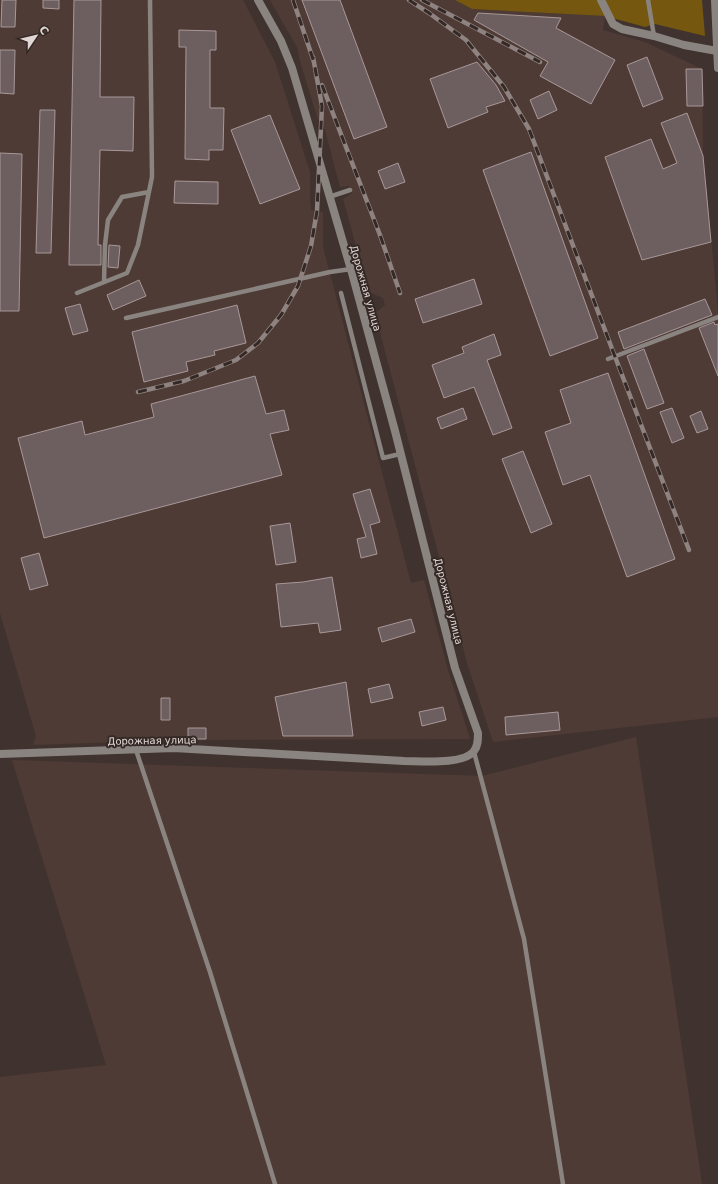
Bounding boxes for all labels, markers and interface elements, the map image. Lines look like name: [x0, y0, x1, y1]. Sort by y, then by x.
north arrow: [16, 16, 56, 56]
text: С: [36, 24, 51, 38]
street label: Дорожная улица: [348, 244, 383, 332]
street label: Дорожная улица: [432, 557, 465, 646]
street label: Дорожная улица: [107, 734, 197, 747]

